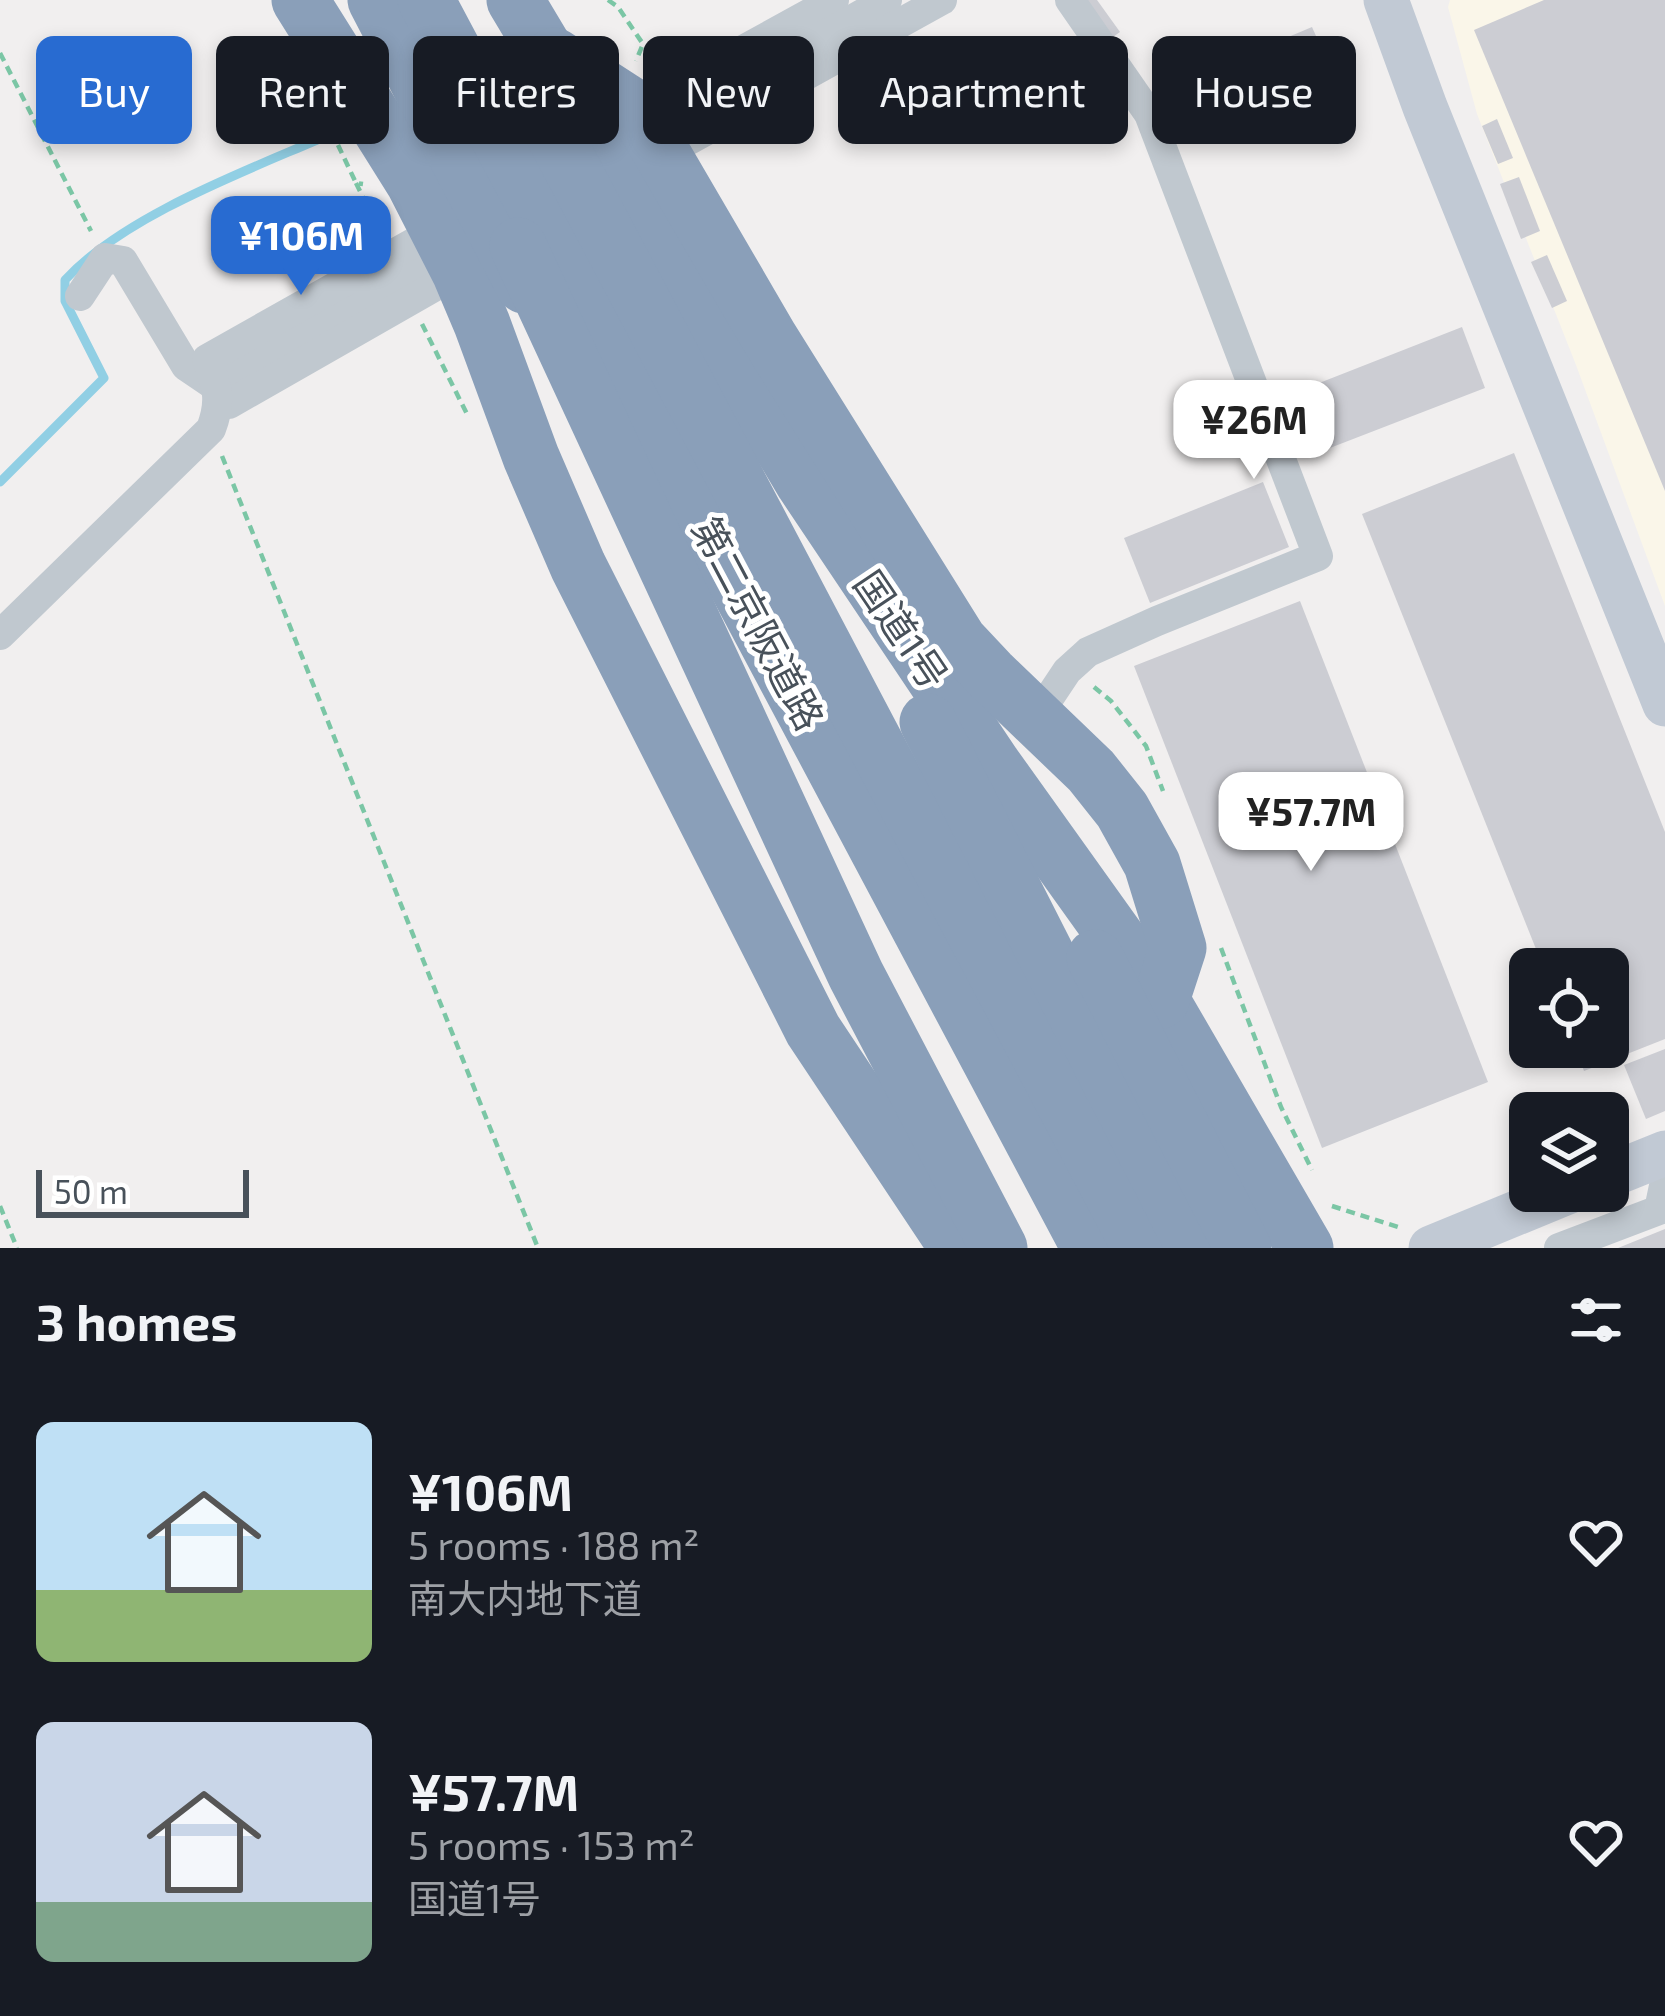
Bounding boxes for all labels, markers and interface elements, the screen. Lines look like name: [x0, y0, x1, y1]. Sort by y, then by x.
chip: Buy: [36, 36, 192, 144]
chip: Rent: [216, 36, 389, 144]
chip: Filters: [413, 36, 619, 144]
chip: New: [643, 36, 814, 144]
chip: Apartment: [838, 36, 1128, 144]
chip: House: [1152, 36, 1356, 144]
pin: ¥106M: [217, 196, 385, 298]
text: ¥106M: [238, 211, 364, 258]
pin: ¥26M: [1183, 380, 1325, 482]
text: ¥26M: [1200, 395, 1308, 442]
street label: 第二京阪道路: [683, 509, 835, 737]
street label: 国道1号: [845, 561, 959, 697]
pin: ¥57.7M: [1213, 772, 1409, 874]
text: ¥57.7M: [1246, 787, 1376, 834]
map controls: [1509, 948, 1629, 1212]
button: locate: [1509, 948, 1629, 1068]
button: layers: [1509, 1092, 1629, 1212]
scale bar: [36, 1164, 249, 1217]
text: 50 m: [54, 1171, 128, 1211]
icon: filters: [1563, 1287, 1629, 1353]
text: 3 homes: [36, 1290, 237, 1351]
text: ¥106M: [408, 1460, 573, 1521]
icon: home: [132, 1470, 276, 1614]
icon: heart: [1563, 1509, 1629, 1575]
text: 5 rooms · 188 m²: [408, 1521, 700, 1568]
text: 南大内地下道: [408, 1574, 642, 1621]
text: ¥57.7M: [408, 1760, 579, 1821]
icon: home: [132, 1770, 276, 1914]
icon: heart: [1563, 1809, 1629, 1875]
text: 5 rooms · 153 m²: [408, 1821, 695, 1868]
text: 国道1号: [408, 1874, 541, 1921]

